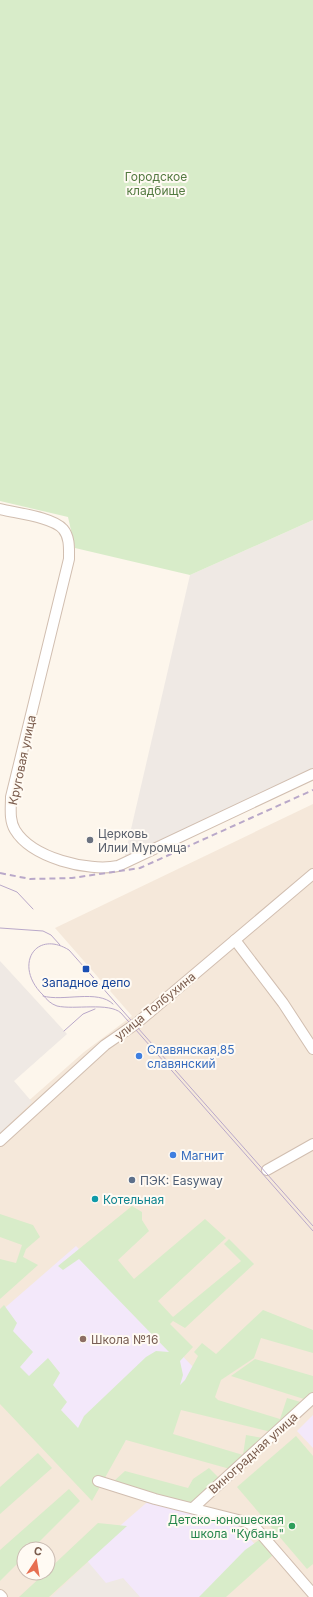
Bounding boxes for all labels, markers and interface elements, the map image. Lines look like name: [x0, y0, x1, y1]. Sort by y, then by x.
park label: Городское кладбище: [125, 169, 187, 198]
street label: Круговая улица: [5, 714, 39, 806]
place label: Церковь Илии Муромца: [98, 826, 187, 855]
marker: Церковь Илии Муромца: [85, 835, 95, 845]
marker: Западное депо: [81, 964, 91, 974]
street label: улица Толбухина: [112, 969, 198, 1043]
place label: Западное депо: [42, 975, 130, 990]
place label: Славянская,85 славянский: [147, 1042, 235, 1071]
marker: Славянская,85 славянский: [134, 1051, 144, 1061]
place label: Магнит: [181, 1148, 224, 1163]
marker: Магнит: [168, 1150, 178, 1160]
place label: ПЭК: Easyway: [140, 1173, 223, 1188]
marker: ПЭК: Easyway: [127, 1175, 137, 1185]
place label: Котельная: [103, 1192, 164, 1207]
marker: Котельная: [90, 1194, 100, 1204]
place label: Школа №16: [91, 1332, 158, 1347]
marker: Школа №16: [78, 1334, 88, 1344]
street label: Виноградная улица: [205, 1409, 301, 1497]
place label: Детско-юношеская школа "Кубань": [168, 1512, 284, 1541]
marker: Детско-юношеская школа "Кубань": [287, 1521, 297, 1531]
north arrow: [16, 1541, 56, 1581]
text: С: [33, 1544, 44, 1559]

